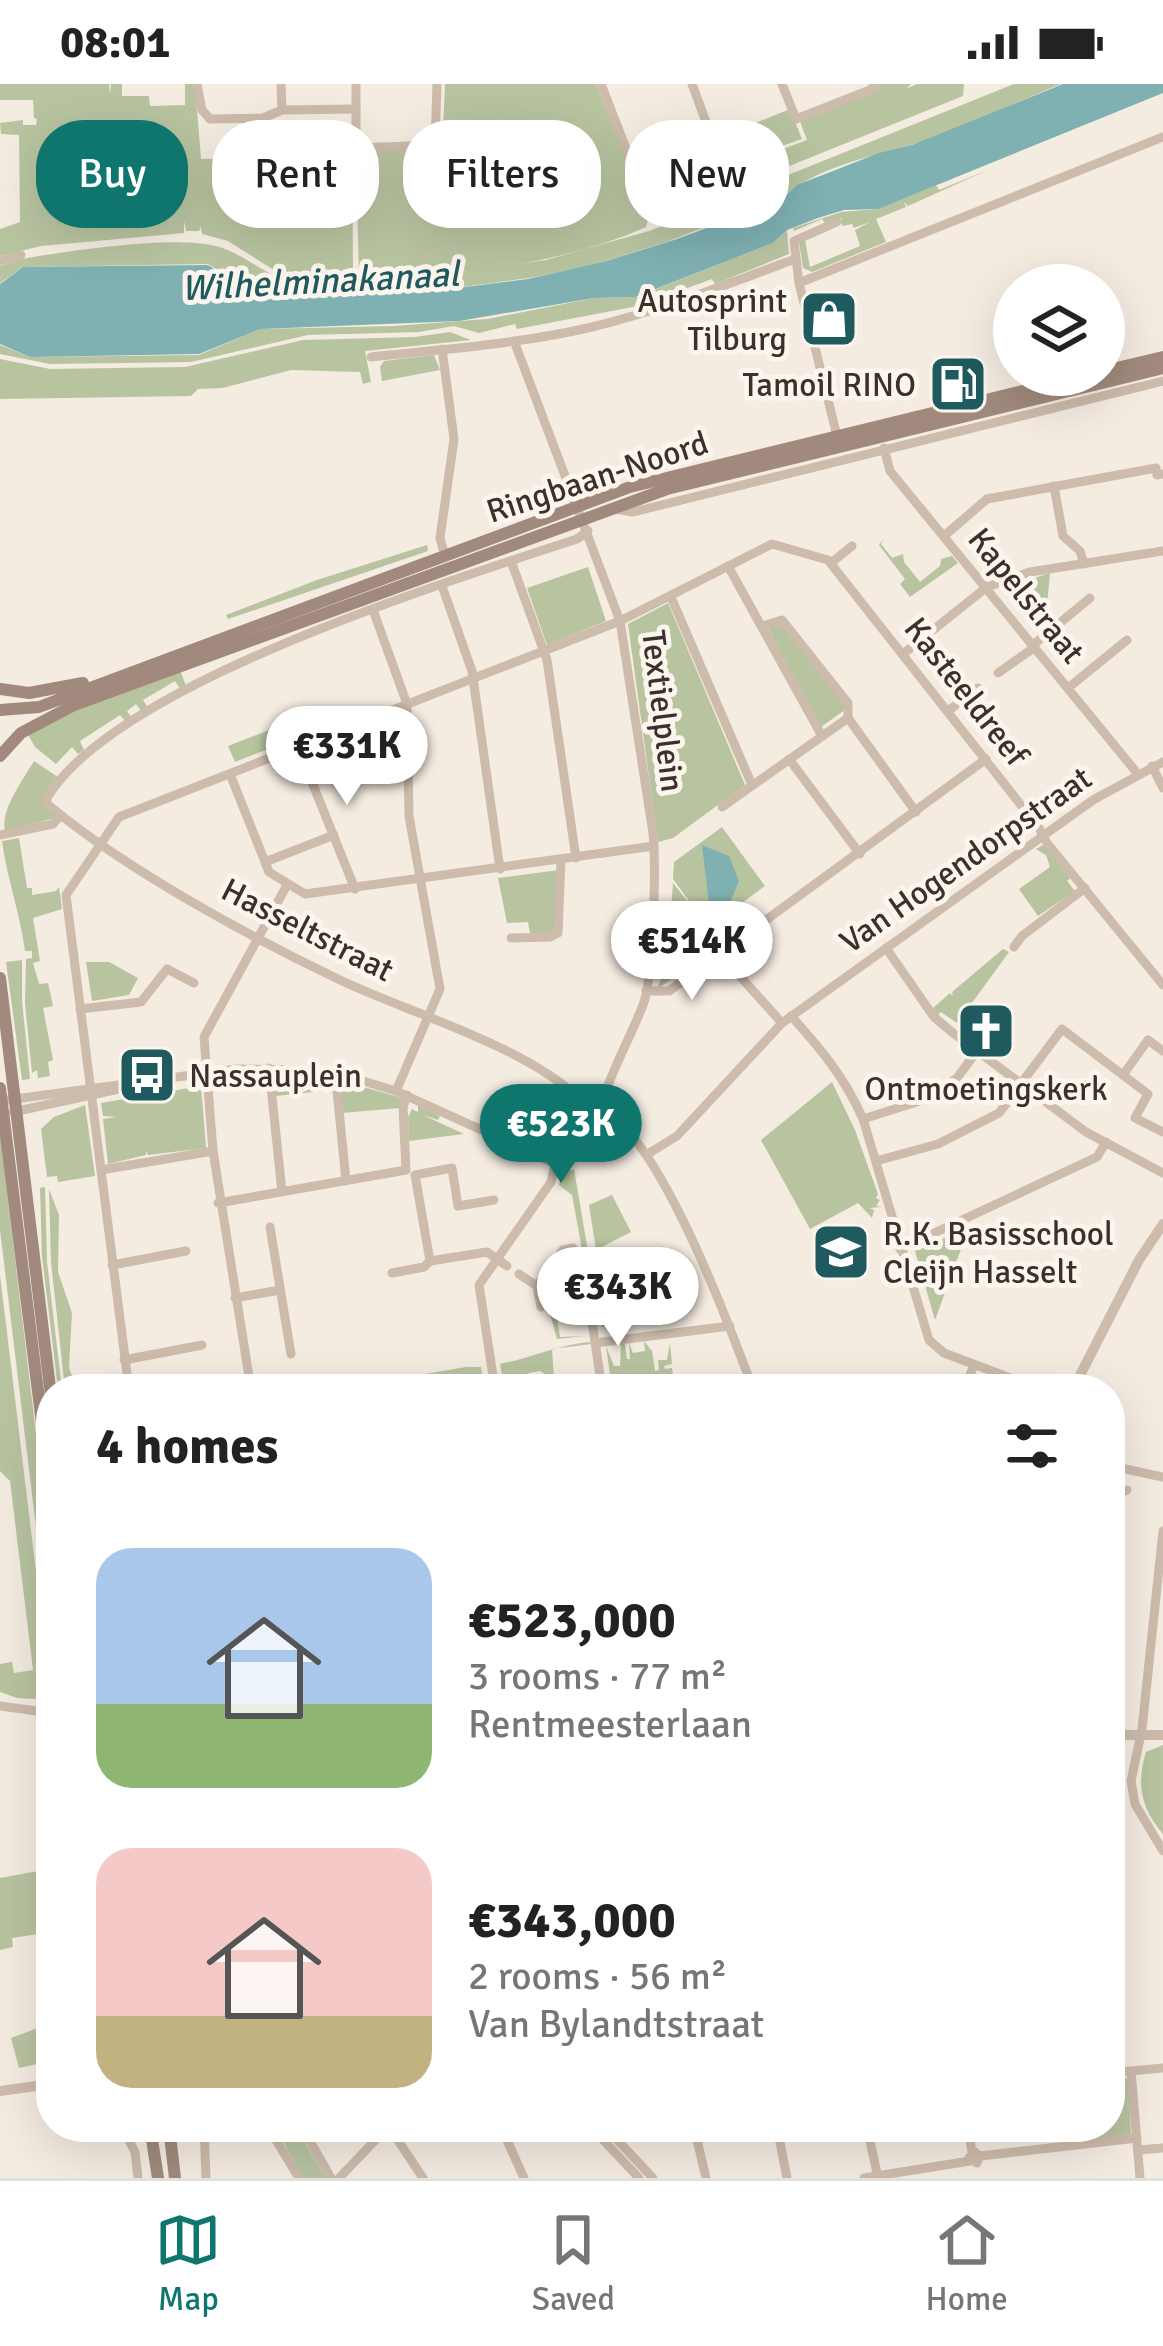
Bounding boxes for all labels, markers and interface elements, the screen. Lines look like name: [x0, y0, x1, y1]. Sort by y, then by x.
text: 08:01: [60, 15, 170, 70]
chip: Buy: [36, 120, 188, 228]
chip: Rent: [212, 120, 379, 228]
chip: Filters: [403, 120, 601, 228]
chip: New: [625, 120, 789, 228]
water label: Wilhelminakanaal: [180, 252, 463, 311]
map controls: [993, 264, 1125, 396]
button: layers: [993, 264, 1125, 396]
place label: Autosprint Tilburg: [638, 281, 787, 360]
shop icon: Autosprint Tilburg: [798, 288, 860, 350]
fuel station icon: Tamoil RINO: [927, 353, 989, 415]
place label: Tamoil RINO: [742, 365, 916, 406]
street label: Ringbaan-Noord: [481, 422, 713, 533]
street label: Kapelstraat: [959, 520, 1093, 672]
street label: Kasteeldreef: [895, 609, 1038, 776]
street label: Textielplein: [632, 628, 693, 794]
pin: €331K: [263, 706, 431, 808]
text: €331K: [293, 721, 401, 769]
street label: Van Hogendorpstraat: [832, 758, 1100, 962]
street label: Hasseltstraat: [214, 869, 400, 991]
pin: €514K: [608, 901, 776, 1003]
text: €514K: [638, 916, 746, 964]
church icon: Ontmoetingskerk: [955, 1000, 1017, 1062]
bus stop icon: Nassauplein: [116, 1044, 178, 1106]
place label: Nassauplein: [189, 1056, 362, 1097]
place label: Ontmoetingskerk: [865, 1069, 1107, 1110]
pin: €523K: [477, 1084, 645, 1186]
text: €523K: [507, 1099, 615, 1147]
place label: R.K. Basisschool Cleijn Hasselt: [883, 1214, 1114, 1293]
school or university icon: R.K. Basisschool Cleijn Hasselt: [810, 1221, 872, 1283]
pin: €343K: [534, 1247, 702, 1349]
text: €343K: [564, 1262, 672, 1310]
icon: filters: [999, 1413, 1065, 1479]
text: 4 homes: [96, 1415, 278, 1478]
text: €523,000: [468, 1589, 676, 1652]
icon: home: [192, 1596, 336, 1740]
text: 3 rooms · 77 m²: [468, 1652, 727, 1700]
text: Rentmeesterlaan: [468, 1700, 752, 1748]
text: €343,000: [468, 1889, 676, 1952]
icon: home: [192, 1896, 336, 2040]
text: 2 rooms · 56 m²: [468, 1952, 727, 2000]
text: Van Bylandtstraat: [468, 2000, 764, 2048]
tab: Map: [155, 2207, 221, 2320]
tab: Saved: [532, 2207, 615, 2320]
tab: Home: [925, 2207, 1008, 2320]

